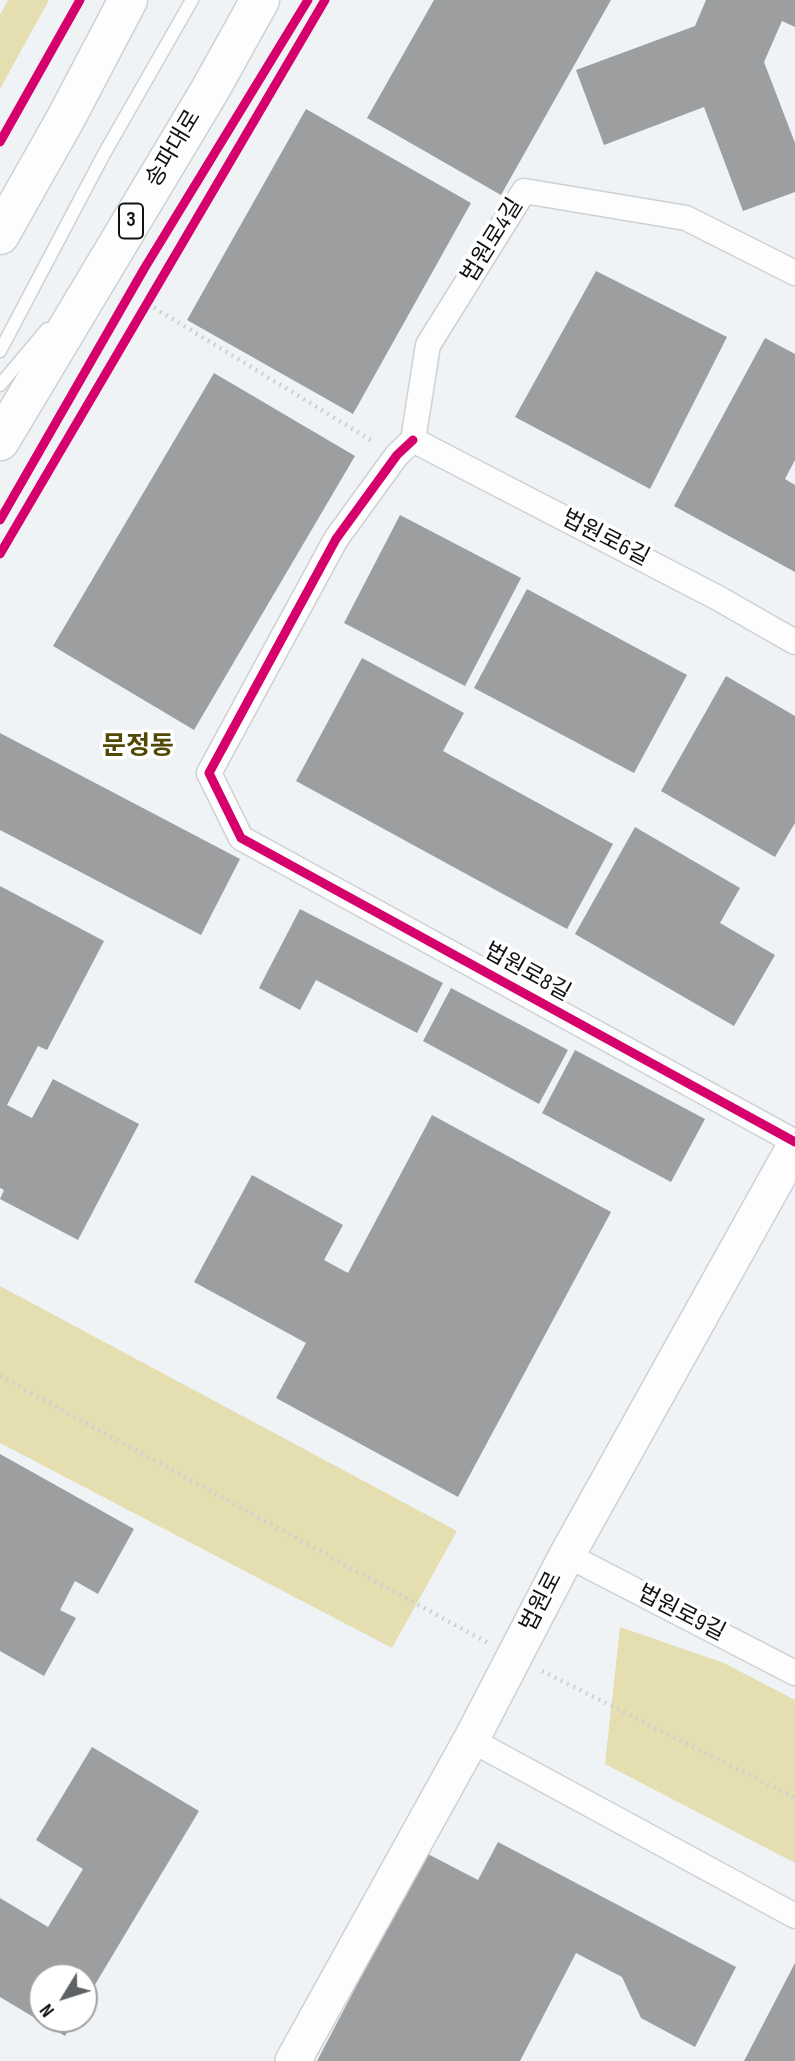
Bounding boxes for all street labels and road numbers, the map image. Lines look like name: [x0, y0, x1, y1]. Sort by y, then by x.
street label: 송파대로: [140, 106, 208, 192]
street label: 법원로4길: [456, 194, 530, 288]
road number: 3: [119, 204, 143, 238]
street label: 법원로6길: [557, 505, 653, 573]
street label: 법원로8길: [479, 938, 575, 1008]
street label: 법원로: [515, 1567, 569, 1637]
street label: 법원로9길: [632, 1580, 730, 1648]

